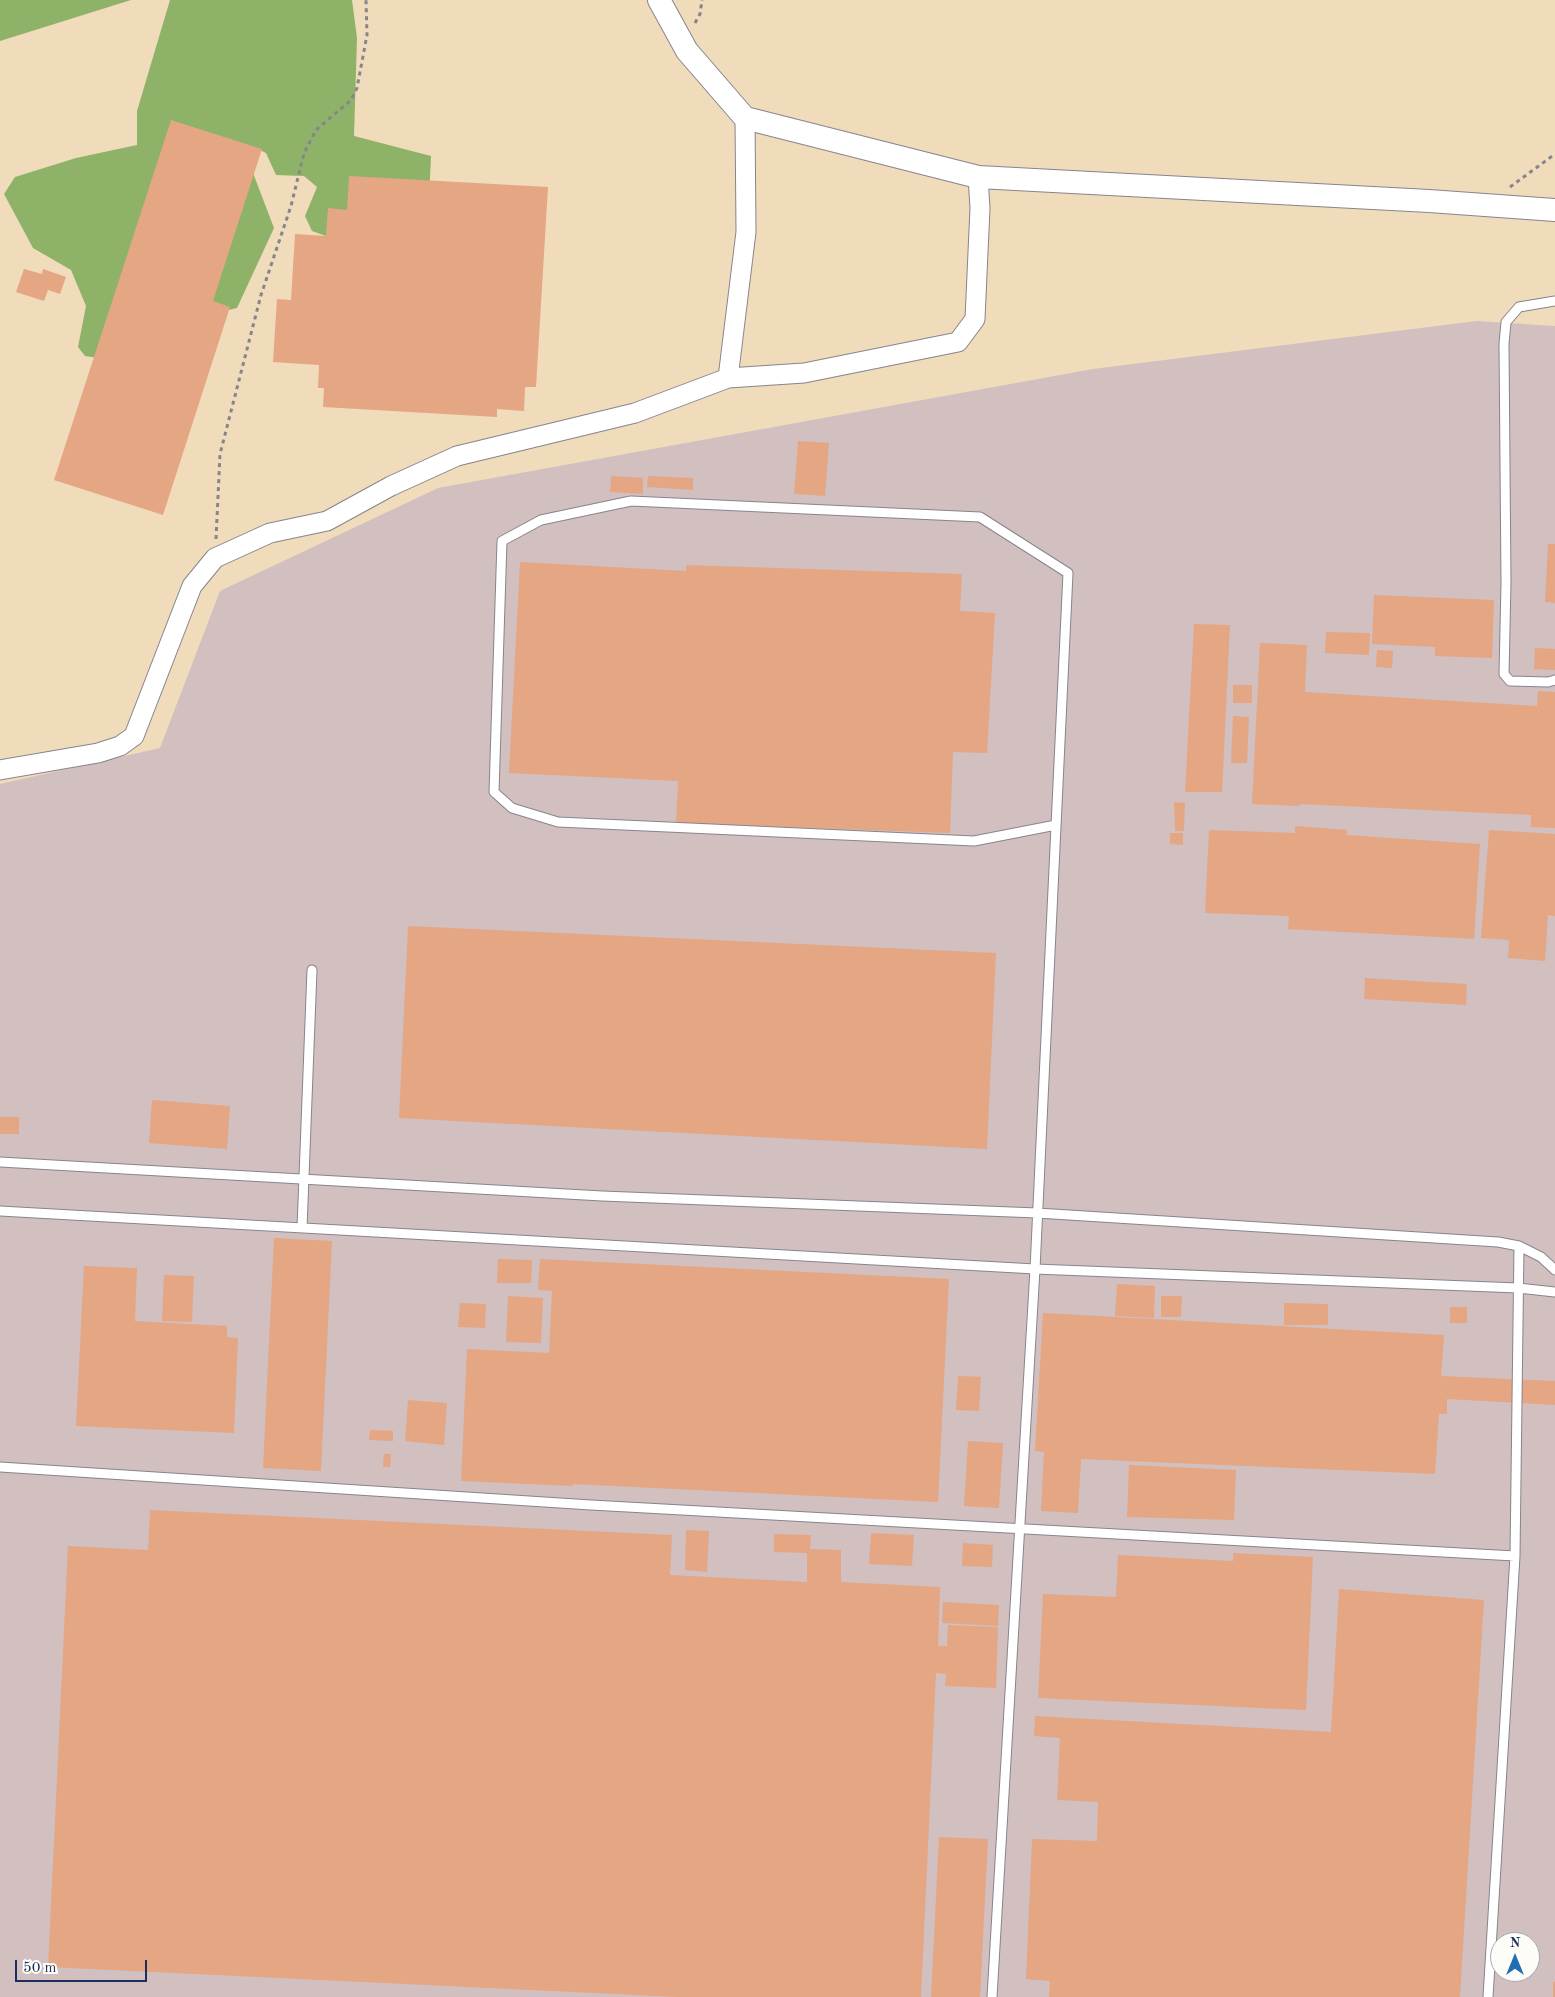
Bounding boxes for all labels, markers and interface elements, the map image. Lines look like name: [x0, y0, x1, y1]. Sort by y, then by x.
north arrow: [1490, 1932, 1540, 1982]
text: N: [1510, 1936, 1520, 1950]
scale bar: [18, 1950, 150, 1982]
text: 50 m: [23, 1961, 57, 1976]

